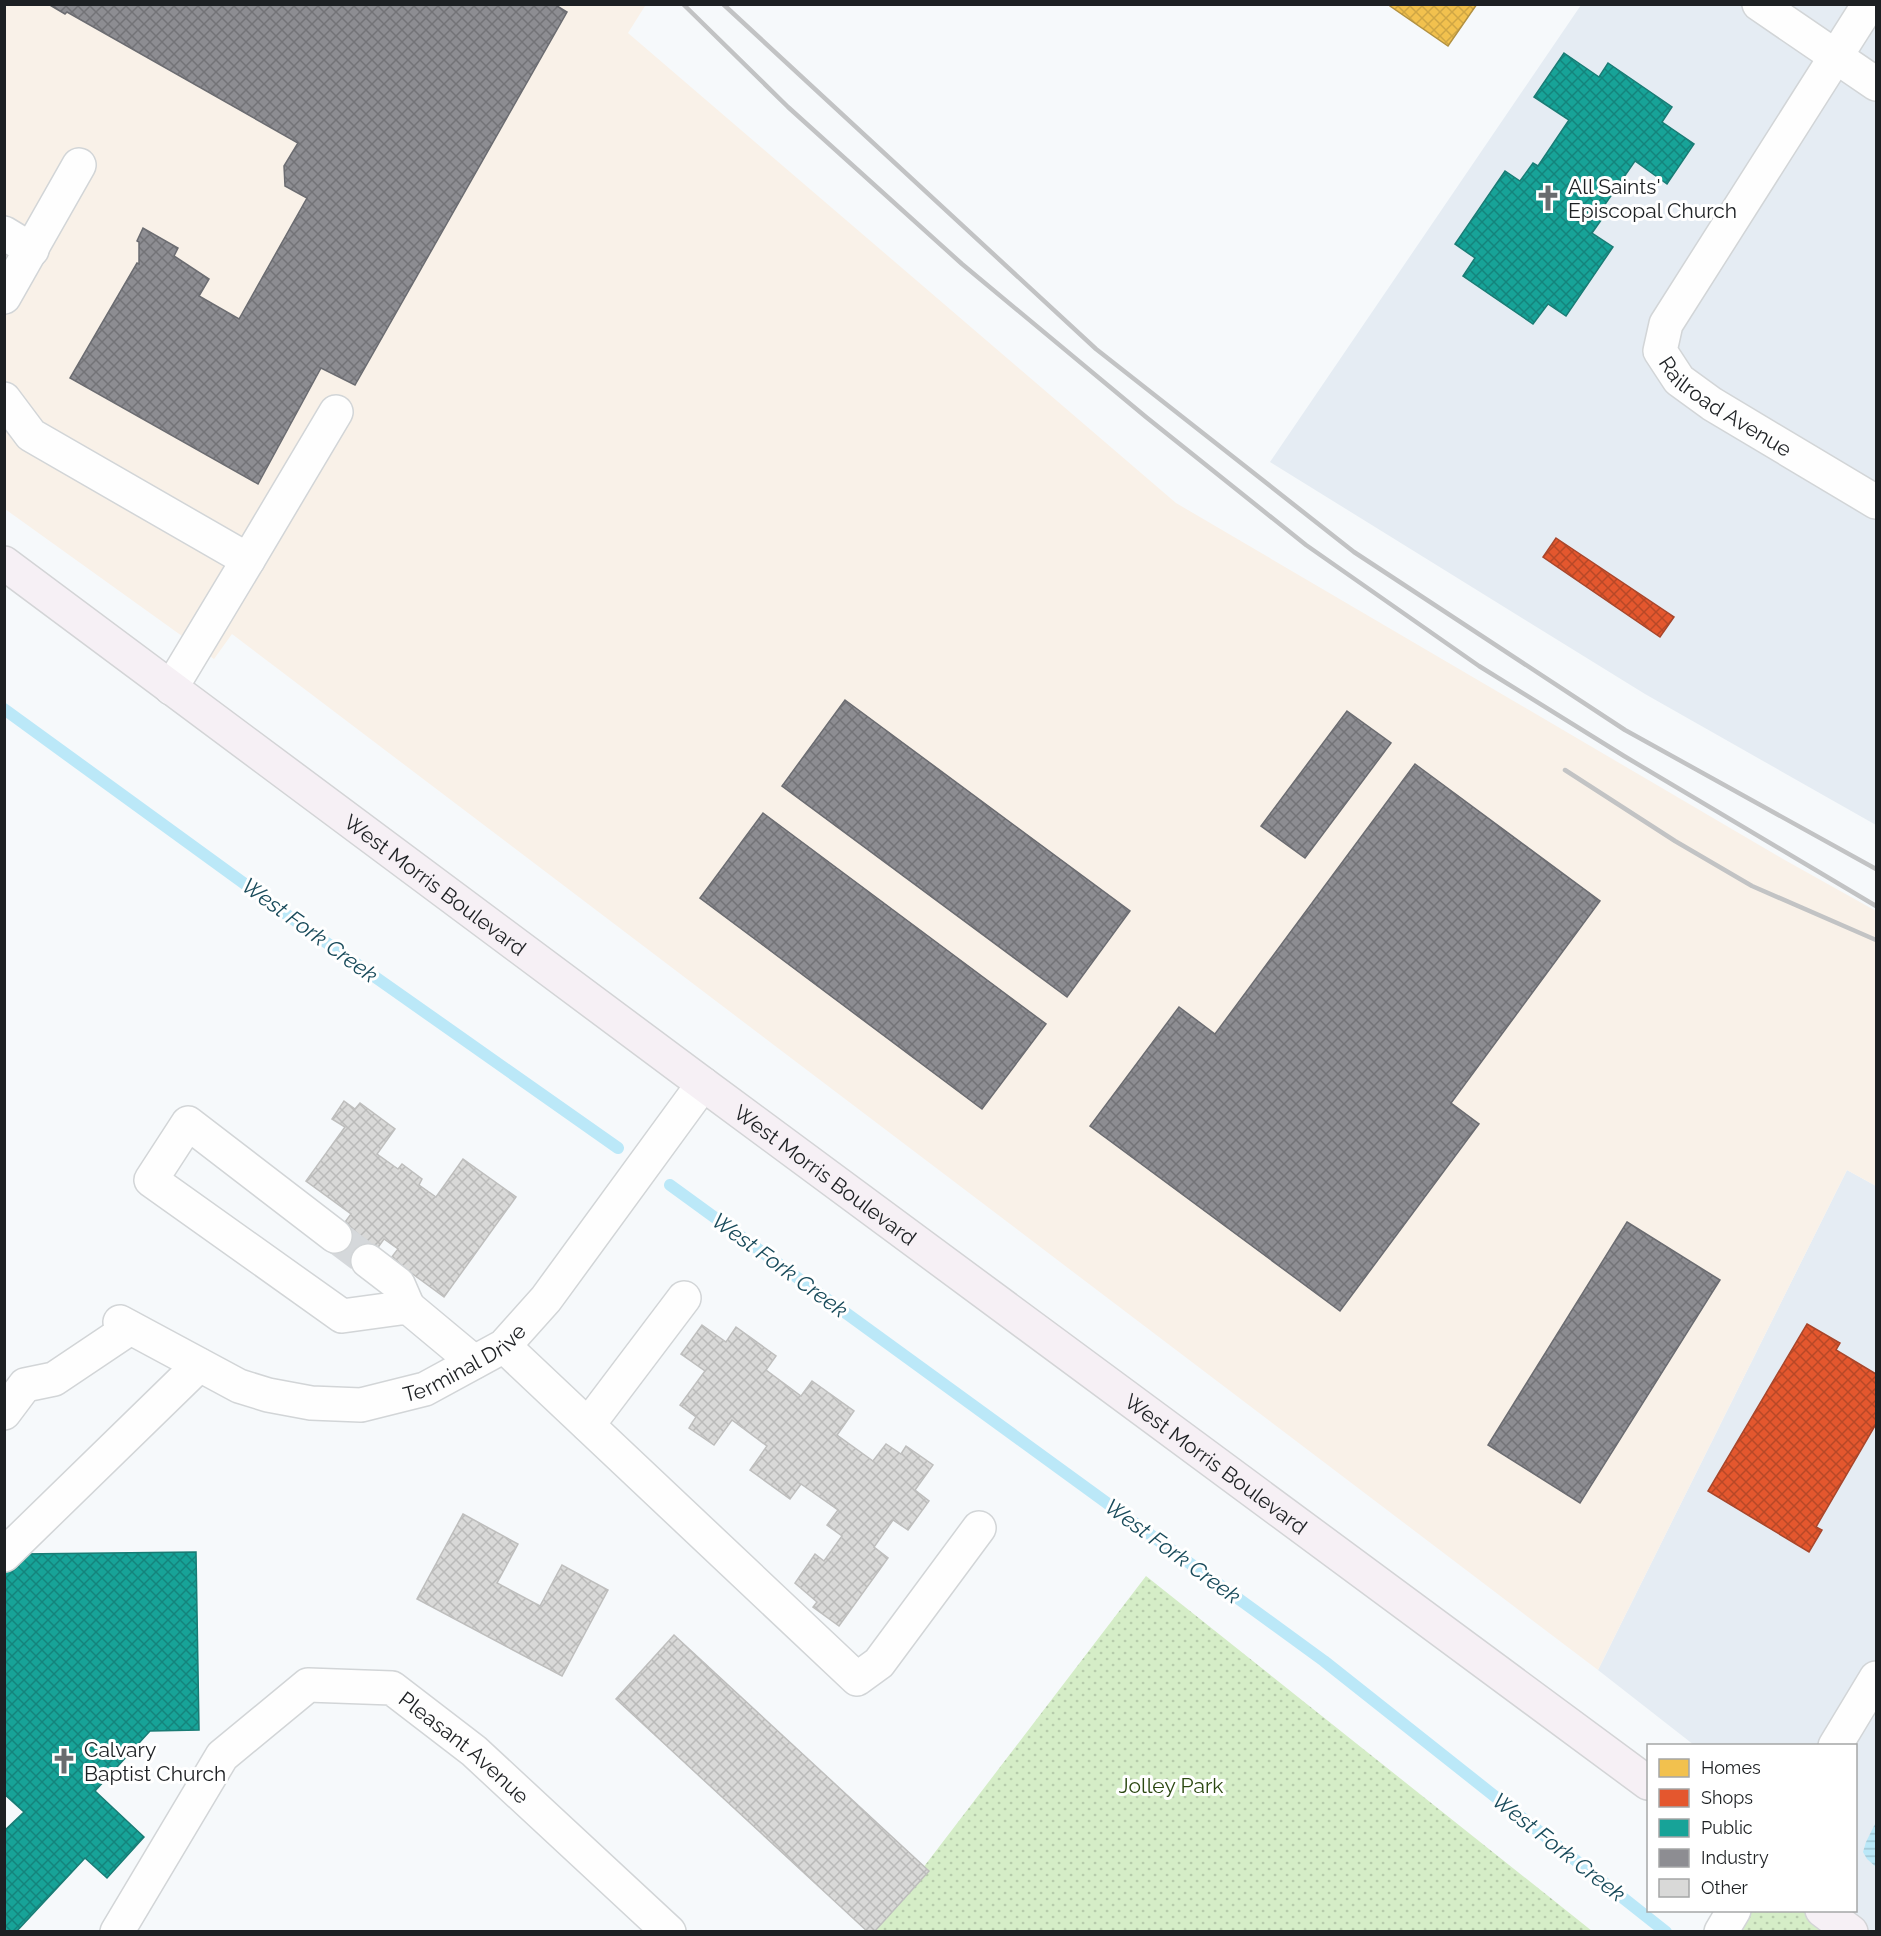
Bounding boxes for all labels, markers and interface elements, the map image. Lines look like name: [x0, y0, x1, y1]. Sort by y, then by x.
place label: All Saints' Episcopal Church: [1568, 174, 1737, 223]
church icon: All Saints' Episcopal Church: [1533, 183, 1563, 213]
street label: Railroad Avenue: [1654, 351, 1796, 461]
street label: West Morris Boulevard: [340, 809, 531, 960]
water label: West Fork Creek: [237, 872, 383, 988]
street label: West Morris Boulevard: [729, 1099, 921, 1250]
water label: West Fork Creek: [707, 1207, 853, 1323]
street label: Terminal Drive: [400, 1318, 531, 1407]
street label: West Morris Boulevard: [1120, 1388, 1312, 1539]
water label: West Fork Creek: [1100, 1493, 1246, 1609]
street label: Pleasant Avenue: [394, 1686, 535, 1808]
place label: Calvary Baptist Church: [84, 1737, 226, 1786]
legend: [1647, 1744, 1857, 1912]
church icon: Calvary Baptist Church: [49, 1746, 79, 1776]
text: Homes: [1701, 1757, 1761, 1778]
park label: Jolley Park: [1119, 1773, 1223, 1798]
water label: West Fork Creek: [1487, 1787, 1631, 1907]
text: Shops: [1701, 1787, 1753, 1808]
text: Public: [1701, 1817, 1753, 1838]
text: Industry: [1701, 1847, 1769, 1868]
text: Other: [1701, 1877, 1749, 1898]

